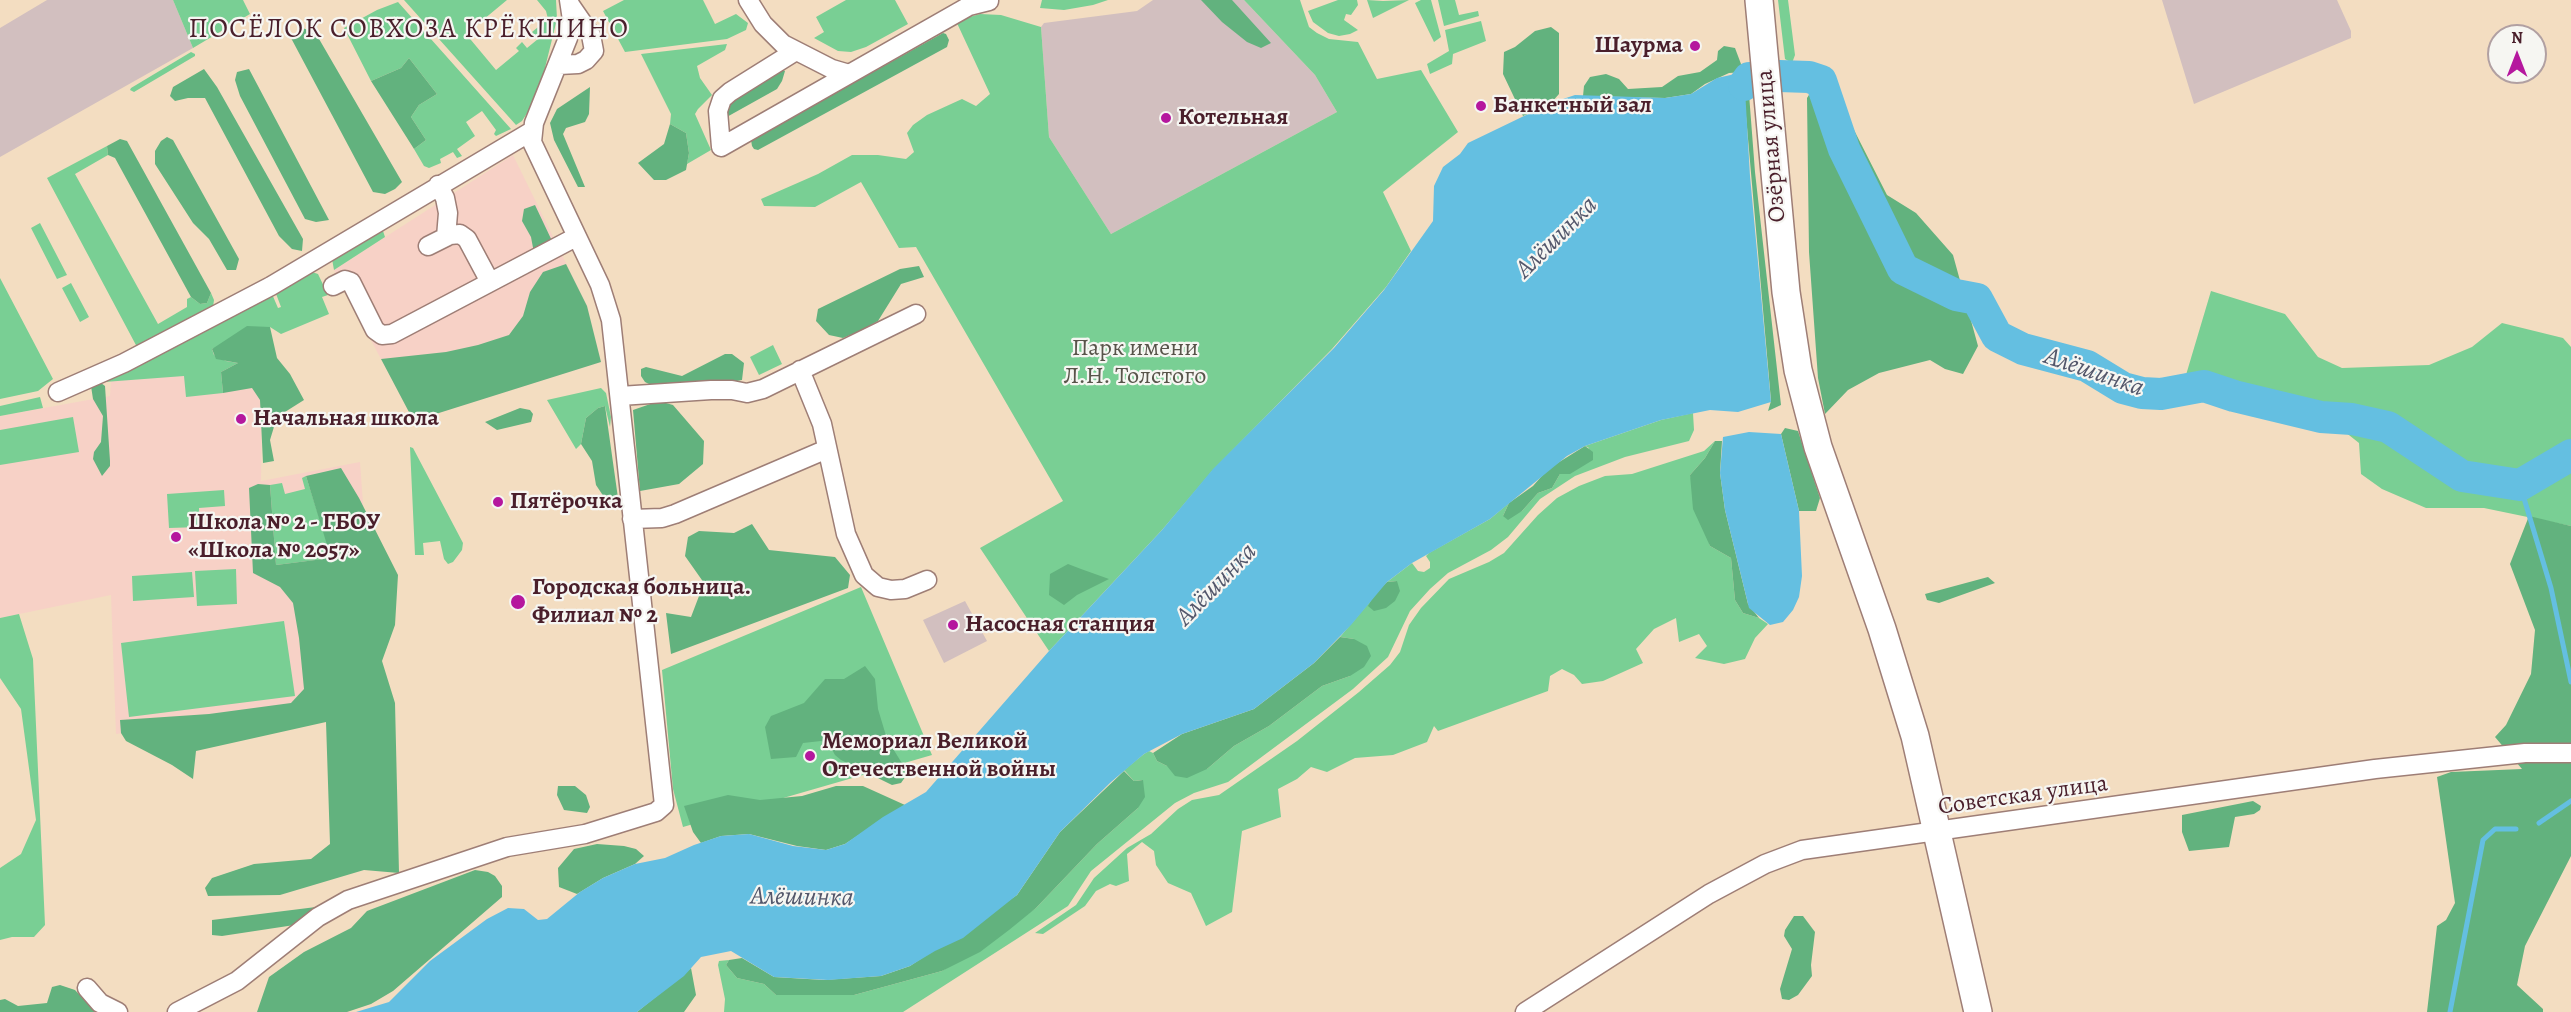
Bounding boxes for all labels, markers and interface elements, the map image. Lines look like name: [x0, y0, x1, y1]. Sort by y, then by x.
district label: ПОСЁЛОК СОВХОЗА КРЁКШИНО: [188, 14, 630, 46]
north arrow: [2487, 24, 2547, 84]
text: N: [2511, 27, 2523, 49]
place label: Шаурма: [1594, 32, 1683, 60]
marker: Шаурма: [1688, 39, 1702, 53]
street label: Озёрная улица: [1751, 68, 1793, 224]
place label: Банкетный зал: [1493, 92, 1652, 120]
marker: Банкетный зал: [1474, 99, 1488, 113]
place label: Котельная: [1178, 104, 1288, 132]
marker: Котельная: [1159, 111, 1173, 125]
water label: Алёшинка: [1509, 190, 1605, 286]
park label: Парк имени Л.Н. Толстого: [1064, 335, 1206, 391]
water label: Алёшинка: [2040, 341, 2148, 405]
place label: Начальная школа: [253, 405, 439, 433]
marker: Начальная школа: [234, 412, 248, 426]
place label: Пятёрочка: [510, 488, 623, 516]
marker: Пятёрочка: [491, 495, 505, 509]
place label: Школа № 2 - ГБОУ «Школа № 2057»: [188, 509, 380, 565]
marker: Школа № 2 - ГБОУ «Школа № 2057»: [169, 530, 183, 544]
water label: Алёшинка: [1170, 537, 1264, 633]
place label: Городская больница. Филиал № 2: [532, 574, 751, 630]
marker: Городская больница. Филиал № 2: [509, 593, 527, 611]
place label: Насосная станция: [965, 611, 1155, 639]
marker: Насосная станция: [946, 618, 960, 632]
place label: Мемориал Великой Отечественной войны: [822, 728, 1056, 784]
marker: Мемориал Великой Отечественной войны: [803, 749, 817, 763]
street label: Советская улица: [1936, 770, 2110, 822]
water label: Алёшинка: [750, 882, 854, 914]

